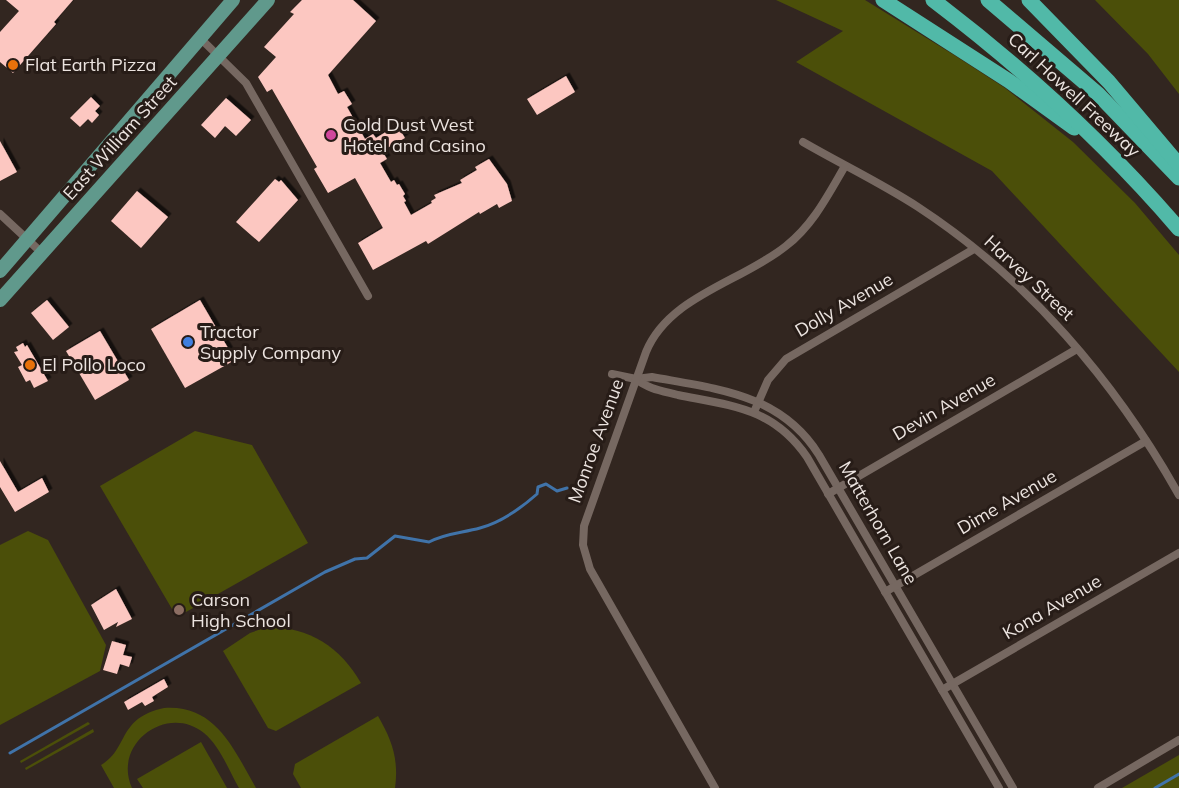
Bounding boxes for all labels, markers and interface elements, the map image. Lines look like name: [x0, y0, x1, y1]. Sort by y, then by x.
street label: Carl Howell Freeway: [1003, 27, 1146, 162]
place label: Flat Earth Pizza: [25, 53, 156, 76]
marker: Flat Earth Pizza: [6, 58, 20, 72]
street label: East William Street: [58, 71, 181, 205]
place label: Gold Dust West Hotel and Casino: [343, 113, 486, 157]
marker: Gold Dust West Hotel and Casino: [324, 128, 338, 142]
street label: Harvey Street: [980, 230, 1079, 325]
street label: Dolly Avenue: [791, 267, 897, 342]
place label: Tractor Supply Company: [200, 320, 342, 364]
marker: Tractor Supply Company: [181, 335, 195, 349]
place label: El Pollo Loco: [42, 353, 146, 376]
marker: El Pollo Loco: [23, 358, 37, 372]
street label: Devin Avenue: [888, 368, 999, 445]
street label: Monroe Avenue: [562, 376, 629, 506]
street label: Matterhorn Lane: [834, 457, 923, 588]
street label: Dime Avenue: [953, 464, 1060, 539]
street label: Kona Avenue: [998, 569, 1105, 644]
place label: Carson High School: [191, 588, 291, 632]
marker: Carson High School: [172, 603, 186, 617]

